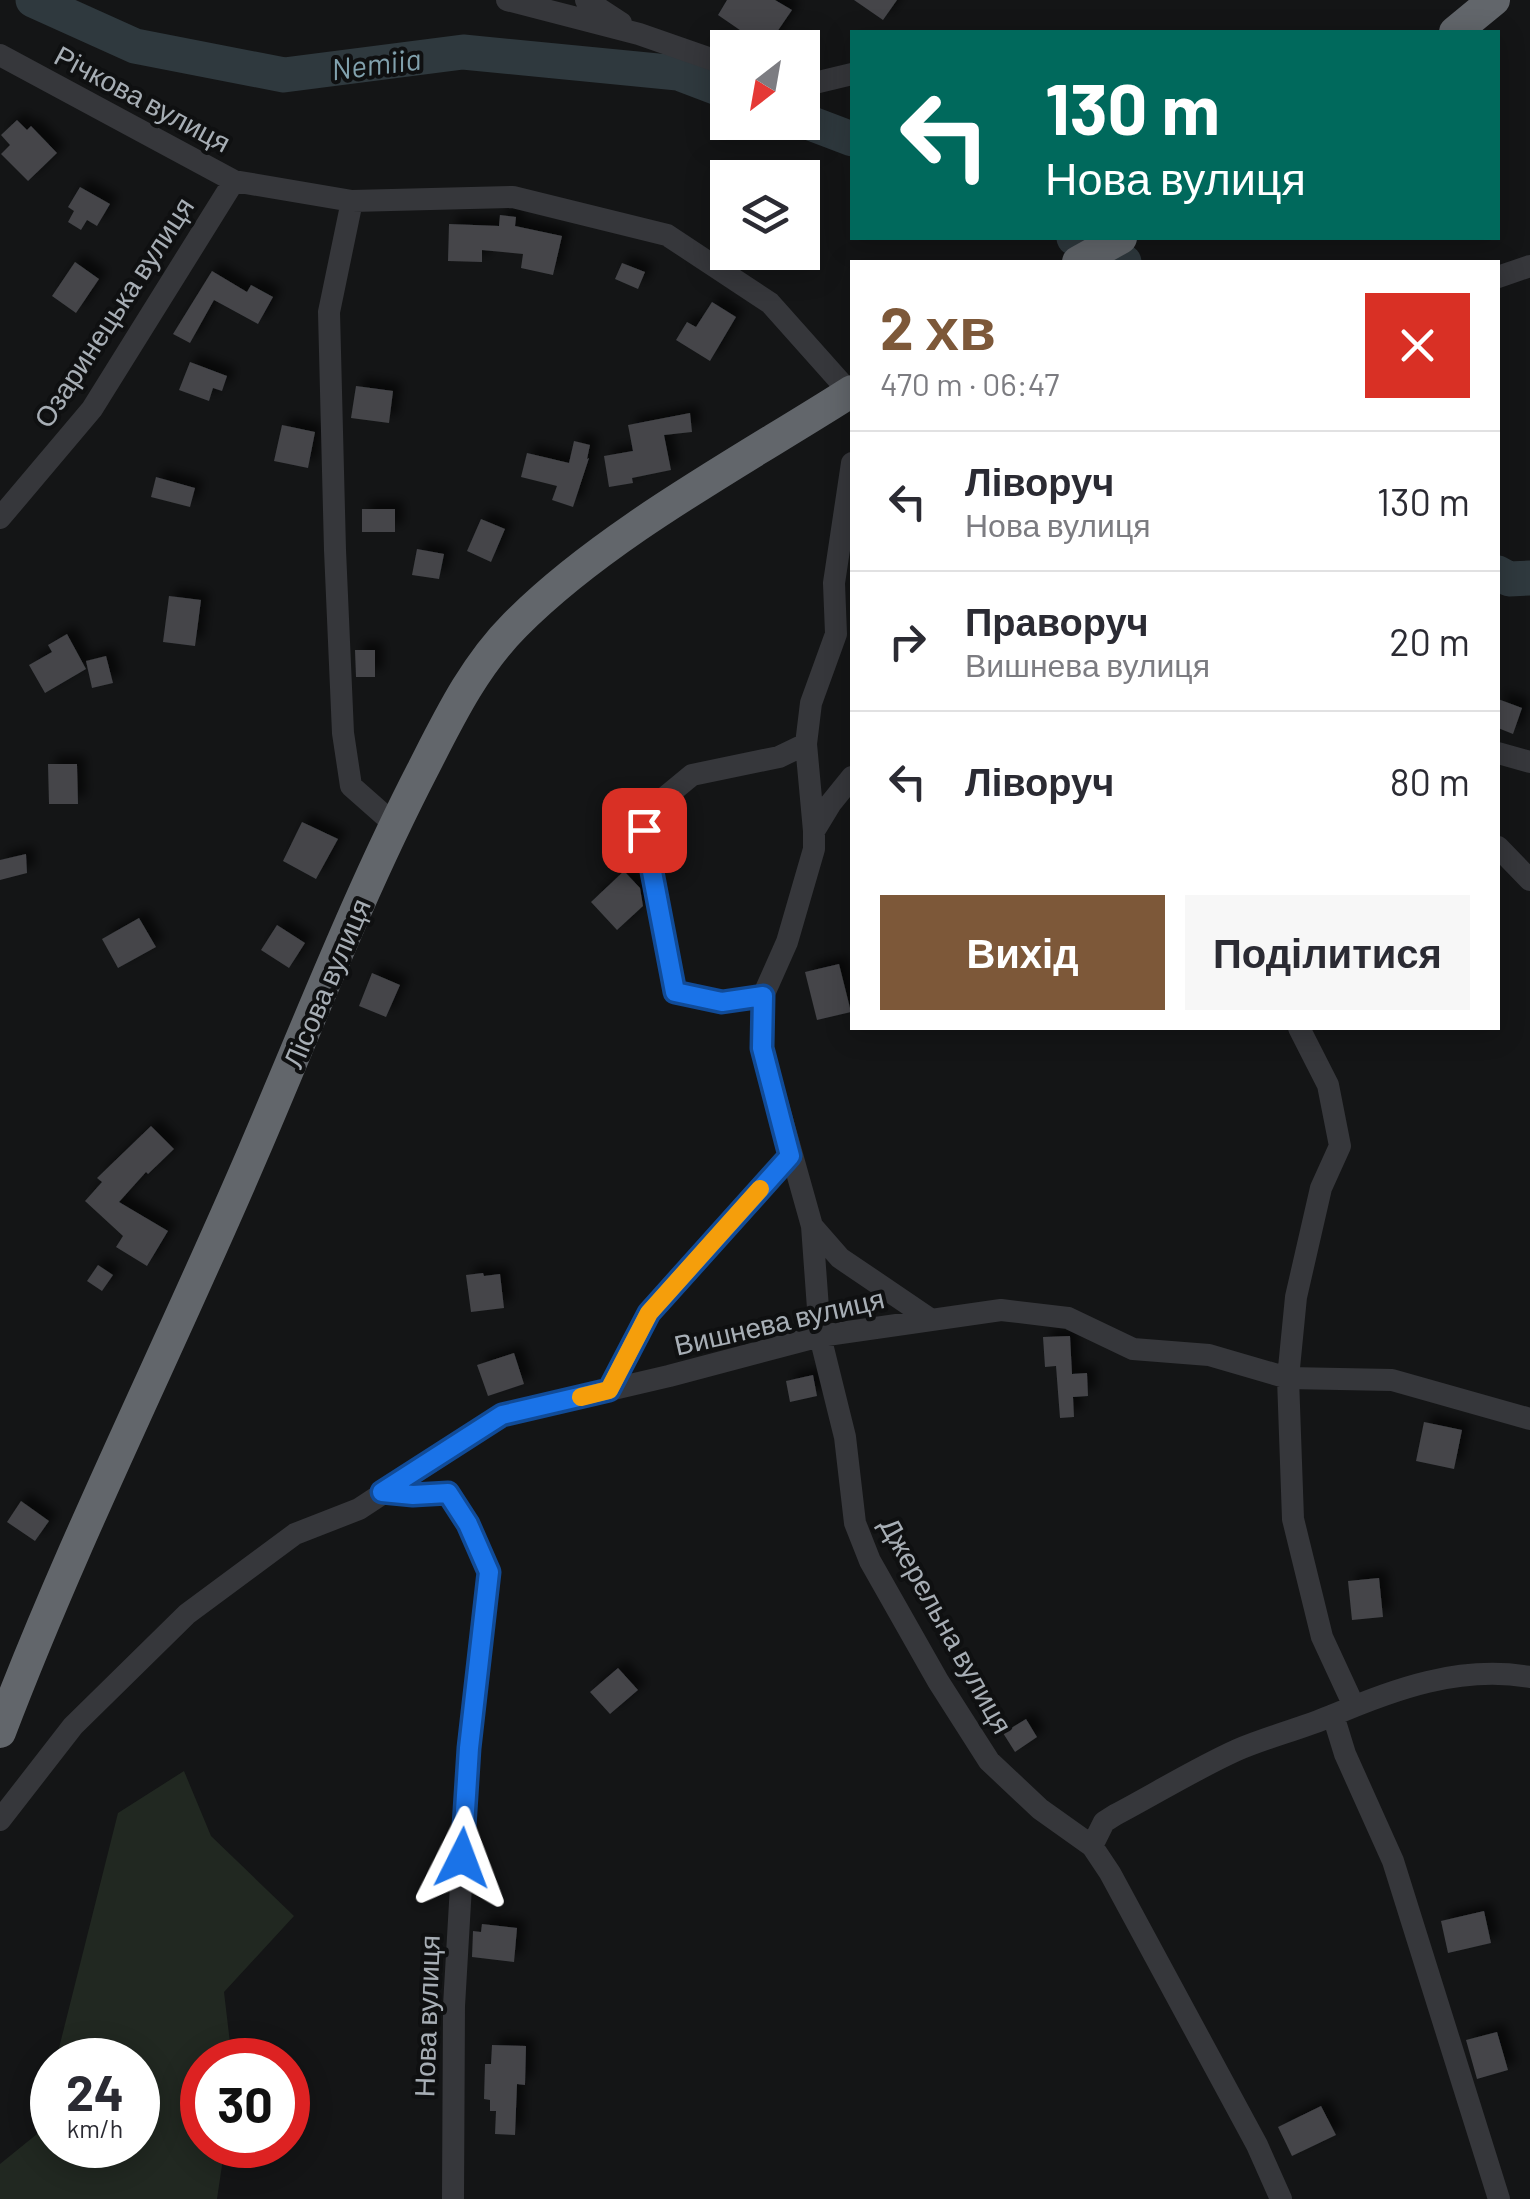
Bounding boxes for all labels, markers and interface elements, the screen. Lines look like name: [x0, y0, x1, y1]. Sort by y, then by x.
north arrow: [710, 30, 820, 140]
map controls: [710, 30, 820, 270]
street label: Річкова вулиця: [49, 37, 237, 159]
water label: Nemiia: [329, 40, 423, 86]
text: 130 m: [1045, 65, 1220, 149]
icon: left: [880, 70, 1010, 200]
text: Нова вулиця: [1045, 150, 1306, 204]
button: layers: [710, 160, 820, 270]
street label: Озаринецька вулиця: [26, 190, 200, 434]
text: 2 хв: [880, 290, 996, 362]
button: close: [1365, 293, 1470, 398]
text: 470 m · 06:47: [880, 364, 1060, 402]
text: Ліворуч: [965, 458, 1114, 504]
icon: left: [880, 474, 935, 529]
text: 130 m: [1377, 478, 1470, 524]
text: Нова вулиця: [965, 505, 1151, 543]
text: Праворуч: [965, 598, 1149, 644]
icon: right: [880, 614, 935, 669]
text: 20 m: [1389, 618, 1470, 664]
text: Вишнева вулиця: [965, 645, 1210, 683]
icon: left: [880, 754, 935, 809]
text: Ліворуч: [965, 758, 1114, 804]
text: 80 m: [1390, 758, 1470, 804]
pin: [602, 788, 687, 873]
icon: arrive: [617, 803, 672, 858]
street label: Лісова вулиця: [275, 893, 377, 1073]
button: Вихід: [880, 895, 1165, 1010]
button: Поділитися: [1185, 895, 1470, 1010]
street label: Вишнева вулиця: [671, 1280, 887, 1362]
street label: Джерельна вулиця: [873, 1511, 1021, 1739]
position arrow: [410, 1806, 514, 1910]
street label: Нова вулиця: [406, 1934, 446, 2098]
speed limit sign: 30: [180, 2038, 310, 2168]
text: 24: [66, 2061, 124, 2121]
text: km/h: [67, 2113, 123, 2143]

